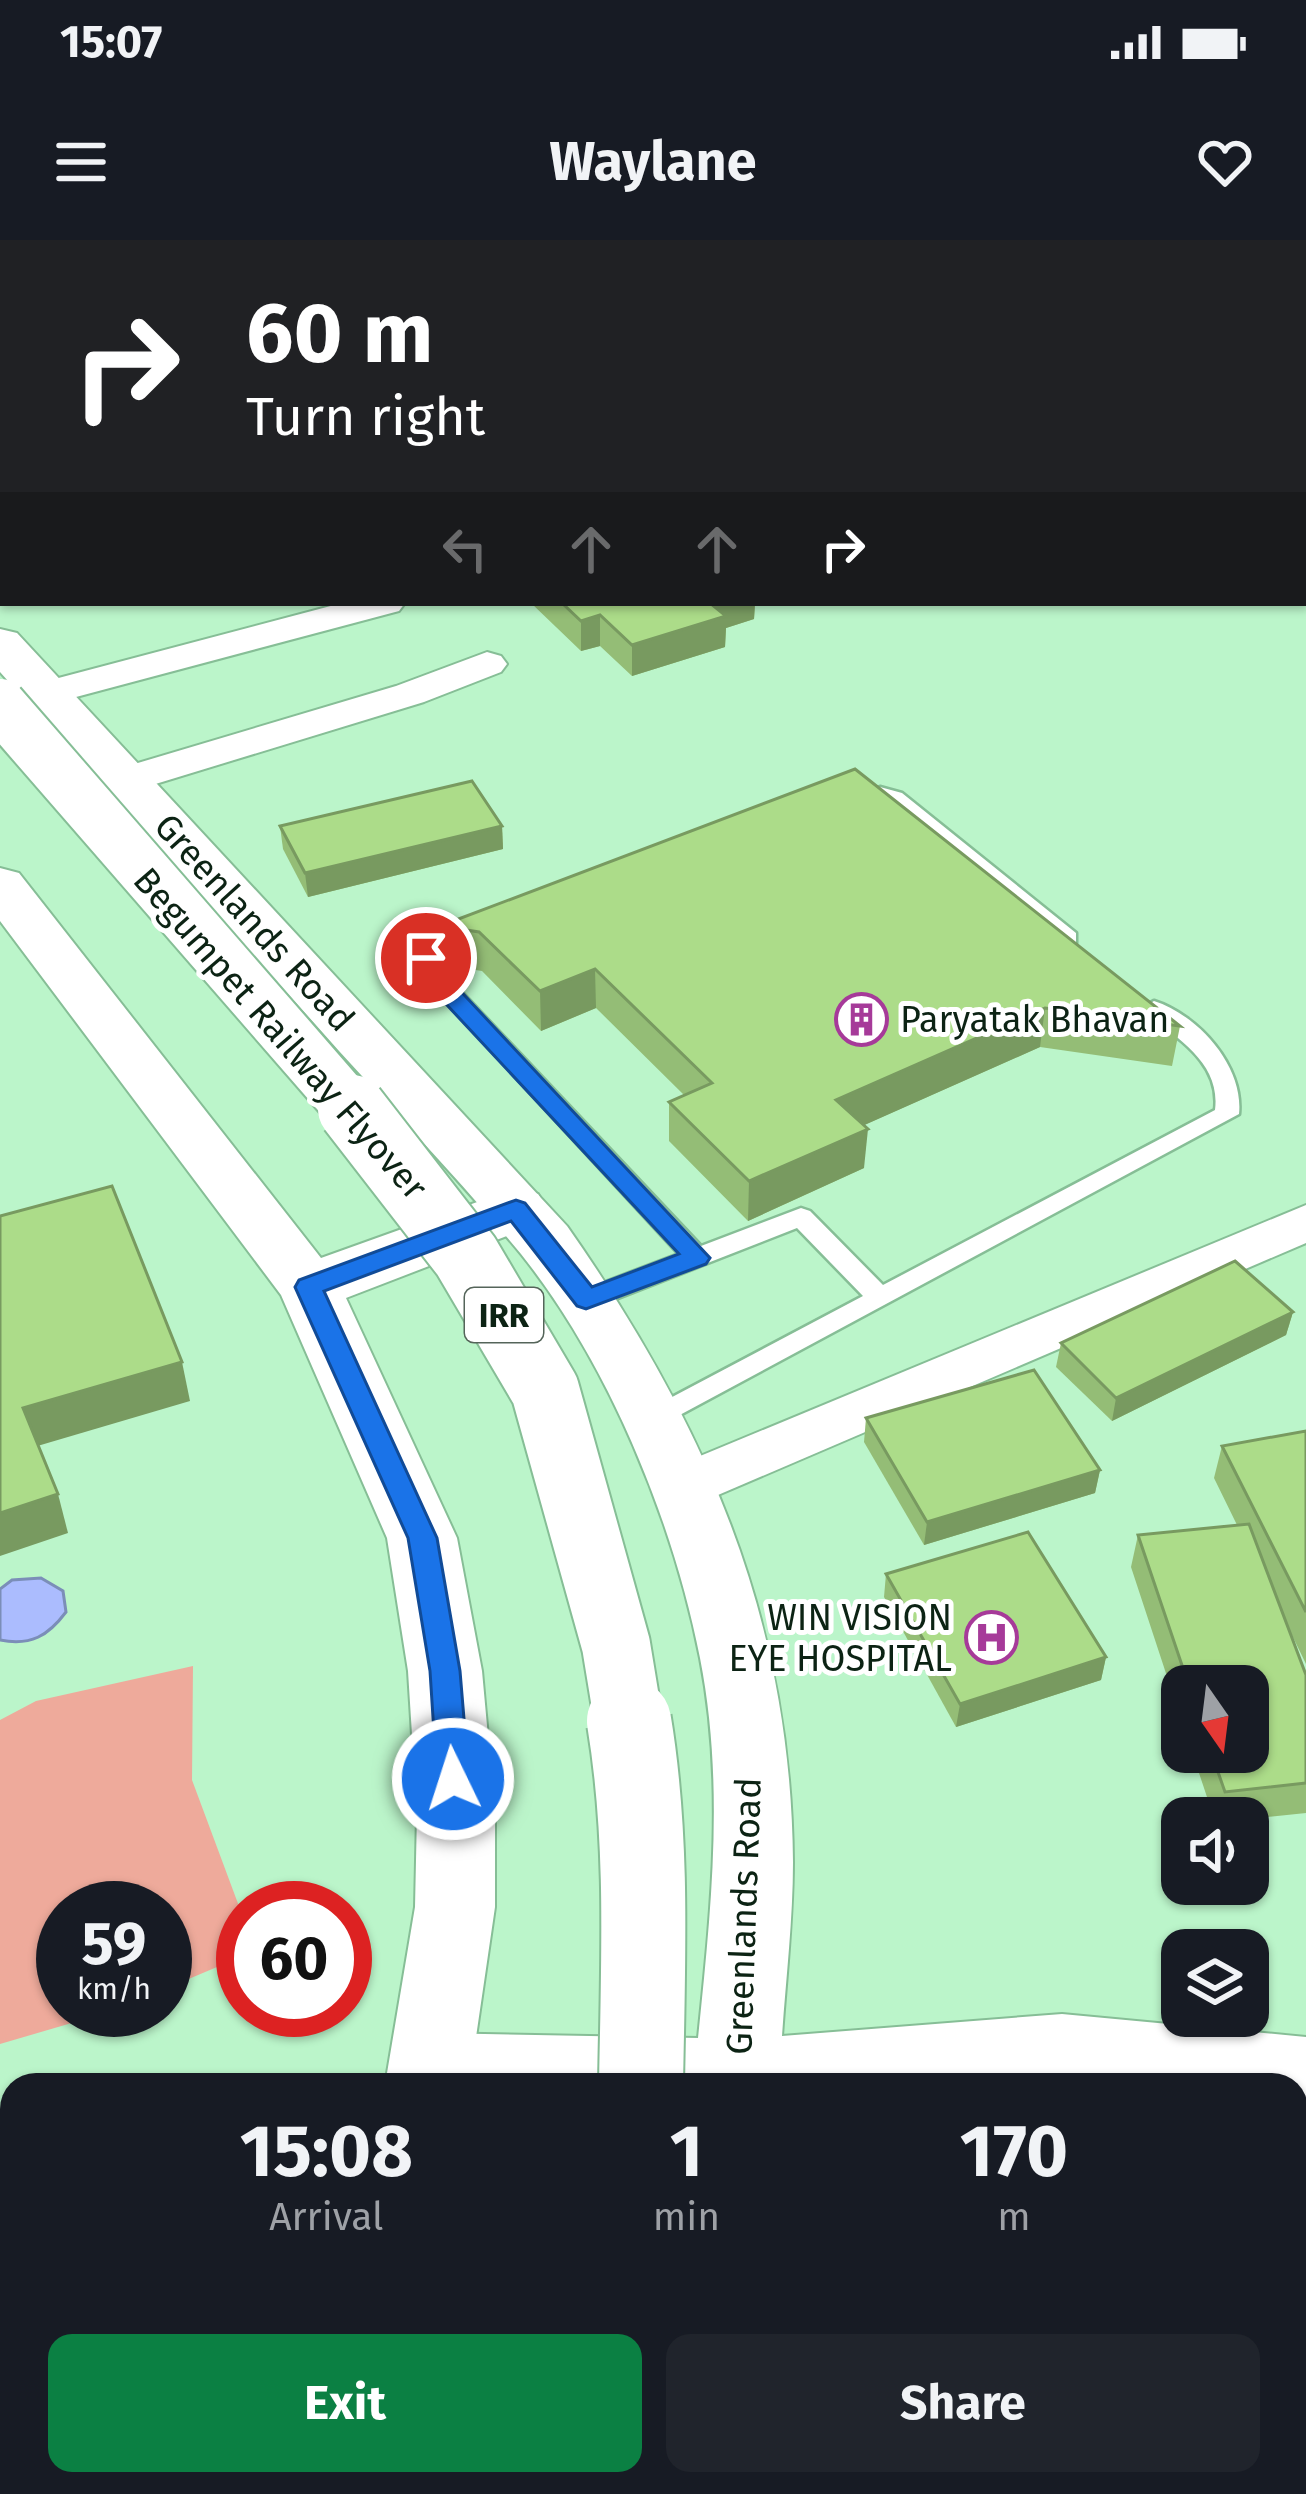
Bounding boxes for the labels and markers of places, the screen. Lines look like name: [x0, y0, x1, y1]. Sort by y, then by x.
pin: [375, 907, 477, 1009]
building icon: Paryatak Bhavan: [833, 991, 889, 1047]
place label: Paryatak Bhavan: [900, 998, 1169, 1042]
place label: WIN VISION EYE HOSPITAL: [728, 1596, 952, 1681]
hospital icon: WIN VISION EYE HOSPITAL: [963, 1610, 1019, 1666]

